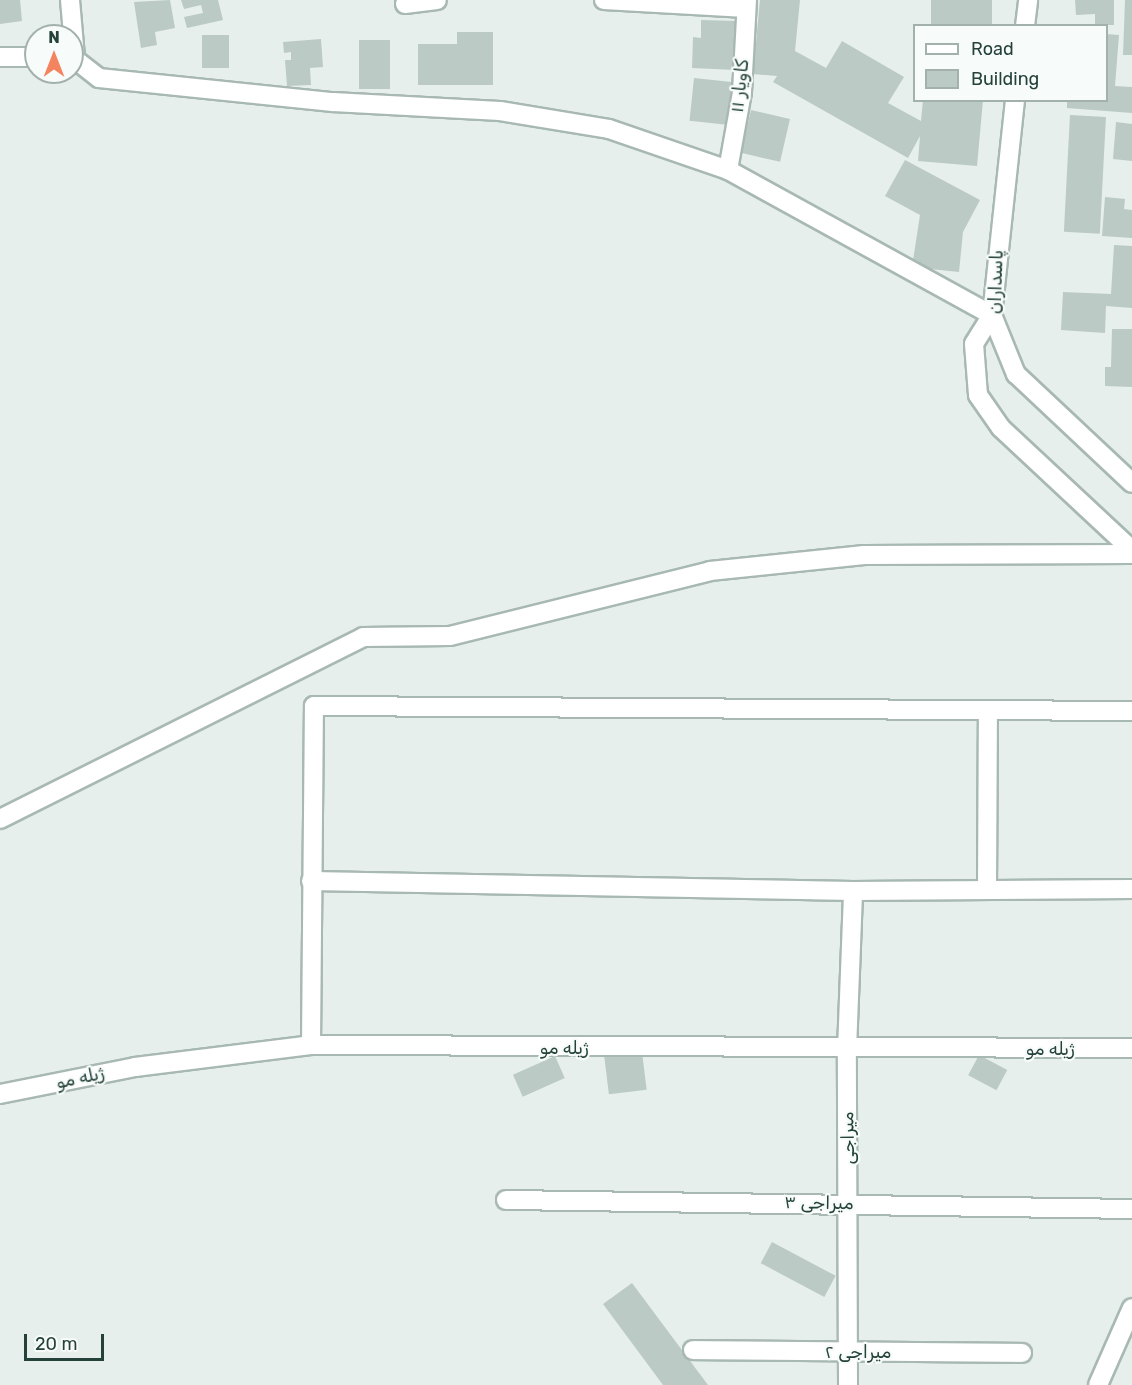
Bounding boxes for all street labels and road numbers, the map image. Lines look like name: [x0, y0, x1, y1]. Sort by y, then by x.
street label: کاویار ۱۱: [726, 58, 754, 114]
street label: پاسداران: [984, 249, 1008, 315]
street label: ژیله مو: [539, 1037, 589, 1059]
street label: ژیله مو: [1025, 1038, 1075, 1060]
street label: ژیله مو: [54, 1062, 106, 1094]
street label: میراجی: [837, 1111, 859, 1165]
street label: میراجی ۳: [784, 1192, 854, 1214]
street label: میراجی ۲: [825, 1341, 891, 1363]

